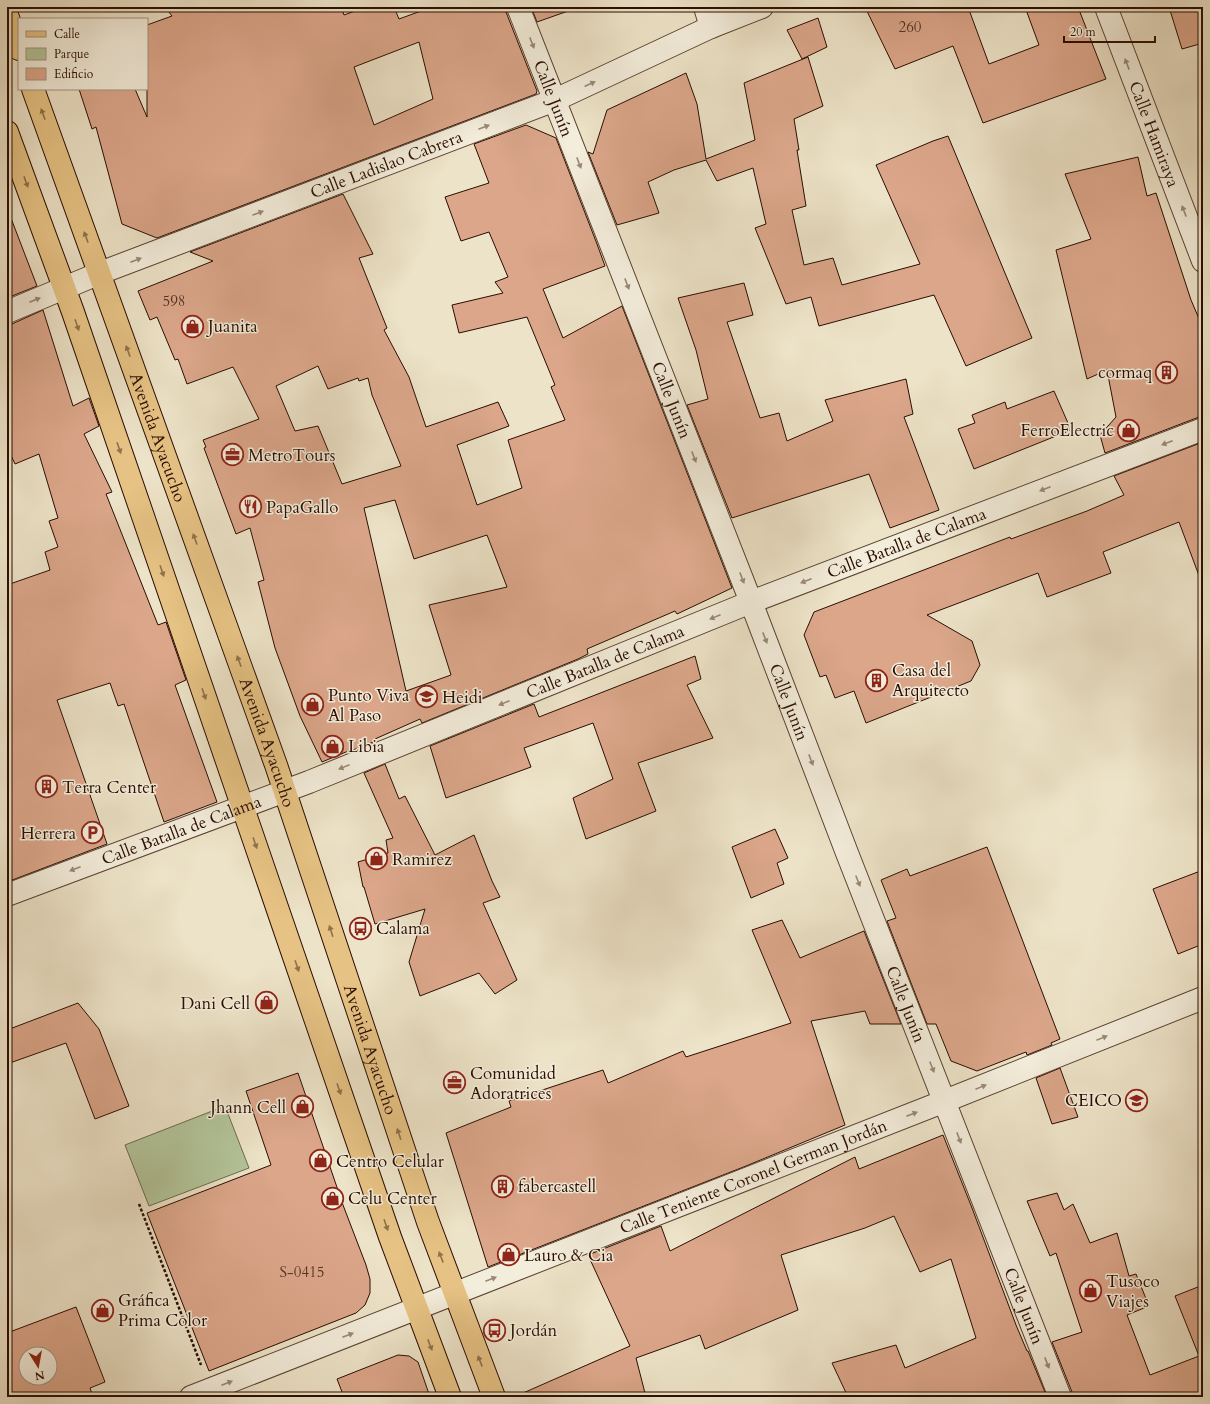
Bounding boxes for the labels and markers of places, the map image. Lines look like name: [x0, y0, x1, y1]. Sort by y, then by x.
shop icon: Juanita: [179, 313, 205, 339]
place label: Juanita: [205, 315, 258, 338]
building icon: cormaq: [1154, 359, 1180, 385]
place label: cormaq: [1098, 361, 1153, 384]
shop icon: FerroElectric: [1116, 417, 1142, 443]
place label: FerroElectric: [1021, 419, 1114, 442]
office icon: MetroTours: [219, 442, 245, 468]
place label: MetroTours: [248, 444, 336, 467]
restaurant icon: PapaGallo: [237, 494, 263, 520]
place label: PapaGallo: [266, 496, 338, 519]
place label: Casa del Arquitecto: [892, 659, 969, 702]
building icon: Casa del Arquitecto: [863, 667, 889, 693]
place label: Punto Viva Al Paso: [328, 684, 410, 727]
school or university icon: Heidi: [414, 684, 440, 710]
place label: Heidi: [442, 686, 483, 709]
shop icon: Punto Viva Al Paso: [300, 692, 326, 718]
shop icon: Libia: [320, 733, 346, 759]
place label: Libia: [348, 735, 385, 758]
building icon: Terra Center: [34, 774, 60, 800]
place label: Terra Center: [62, 776, 157, 799]
parking icon: Herrera: [79, 820, 105, 846]
place label: Herrera: [20, 822, 77, 845]
shop icon: Ramirez: [363, 846, 389, 872]
place label: Ramirez: [392, 848, 452, 871]
bus stop icon: Calama: [347, 915, 373, 941]
place label: Calama: [376, 917, 430, 940]
shop icon: Dani Cell: [253, 990, 279, 1016]
place label: Dani Cell: [180, 992, 251, 1015]
place label: Comunidad Adoratrices: [470, 1062, 556, 1105]
office icon: Comunidad Adoratrices: [441, 1070, 467, 1096]
school or university icon: CEICO: [1124, 1087, 1150, 1113]
place label: CEICO: [1065, 1089, 1122, 1112]
shop icon: Jhann Cell: [289, 1094, 315, 1120]
place label: Jhann Cell: [207, 1096, 287, 1119]
shop icon: Centro Celular: [307, 1148, 333, 1174]
place label: Centro Celular: [336, 1150, 445, 1173]
building icon: fabercastell: [490, 1173, 516, 1199]
place label: fabercastell: [518, 1175, 597, 1198]
shop icon: Celu Center: [320, 1185, 346, 1211]
place label: Celu Center: [348, 1187, 437, 1210]
shop icon: Lauro & Cia: [496, 1242, 522, 1268]
place label: Lauro & Cia: [524, 1244, 614, 1267]
place label: Tusoco Viajes: [1106, 1270, 1160, 1313]
shop icon: Tusoco Viajes: [1077, 1278, 1103, 1304]
place label: Gráfica Prima Color: [118, 1289, 208, 1332]
shop icon: Gráfica Prima Color: [90, 1297, 116, 1323]
bus stop icon: Jordán: [481, 1317, 507, 1343]
place label: Jordán: [507, 1319, 558, 1342]

